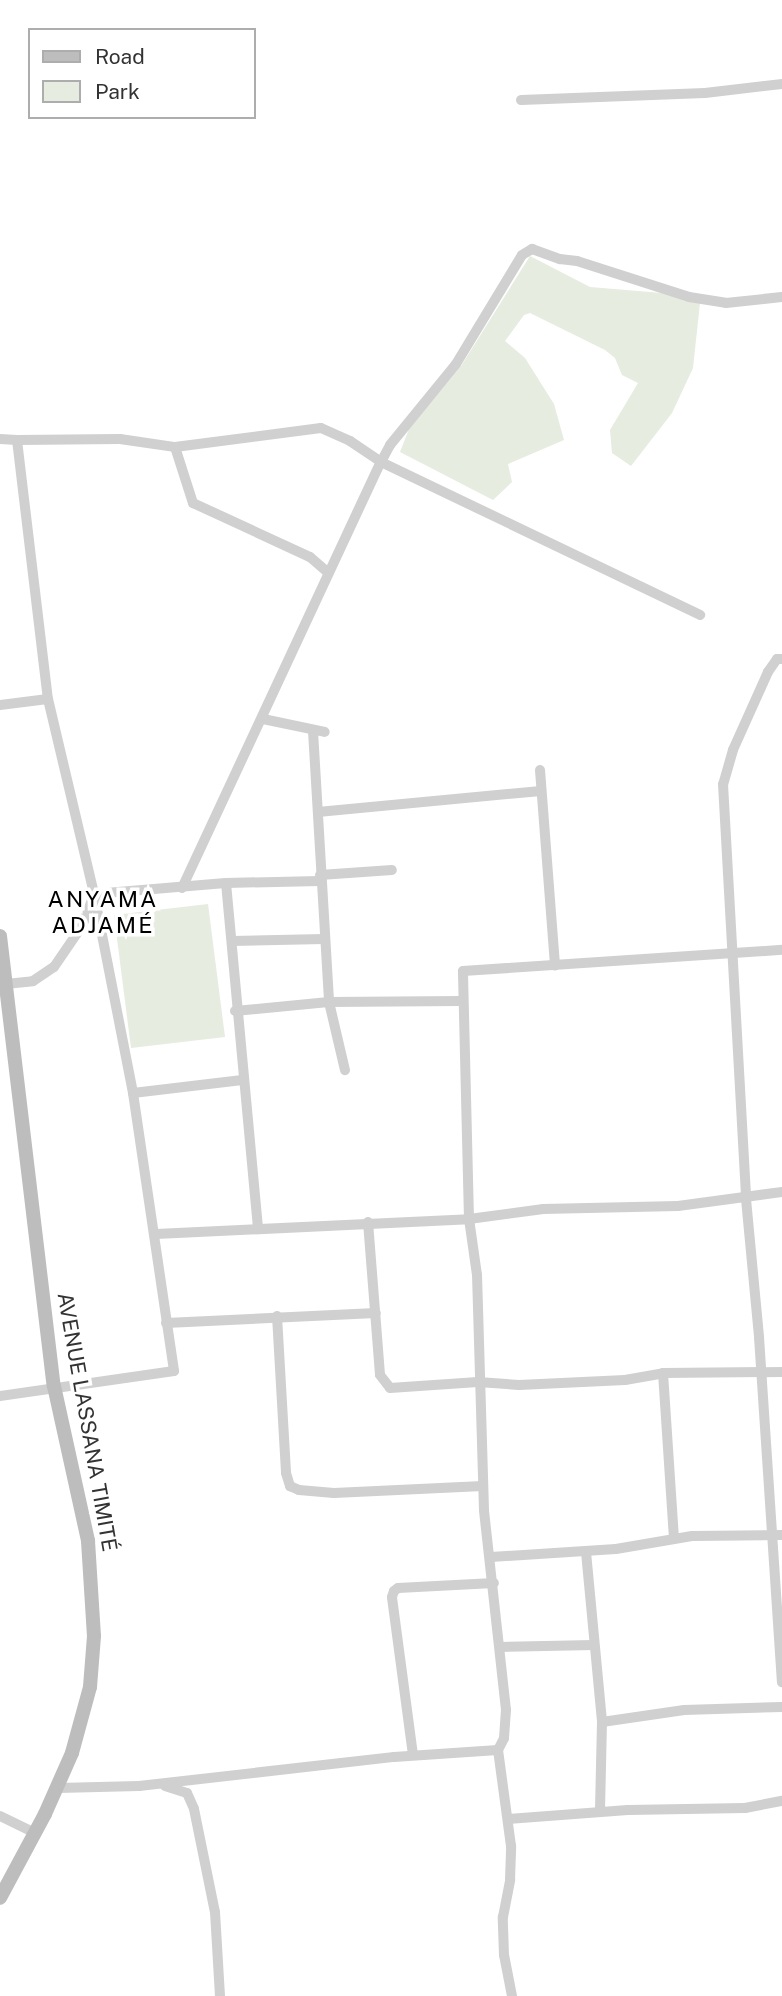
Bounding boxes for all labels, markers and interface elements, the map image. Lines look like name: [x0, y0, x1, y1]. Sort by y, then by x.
legend: [28, 28, 256, 119]
text: Road: [95, 44, 145, 69]
text: Park: [95, 79, 140, 104]
district label: ANYAMA ADJAMÉ: [48, 885, 158, 939]
street label: AVENUE LASSANA TIMITÉ: [52, 1291, 122, 1553]

